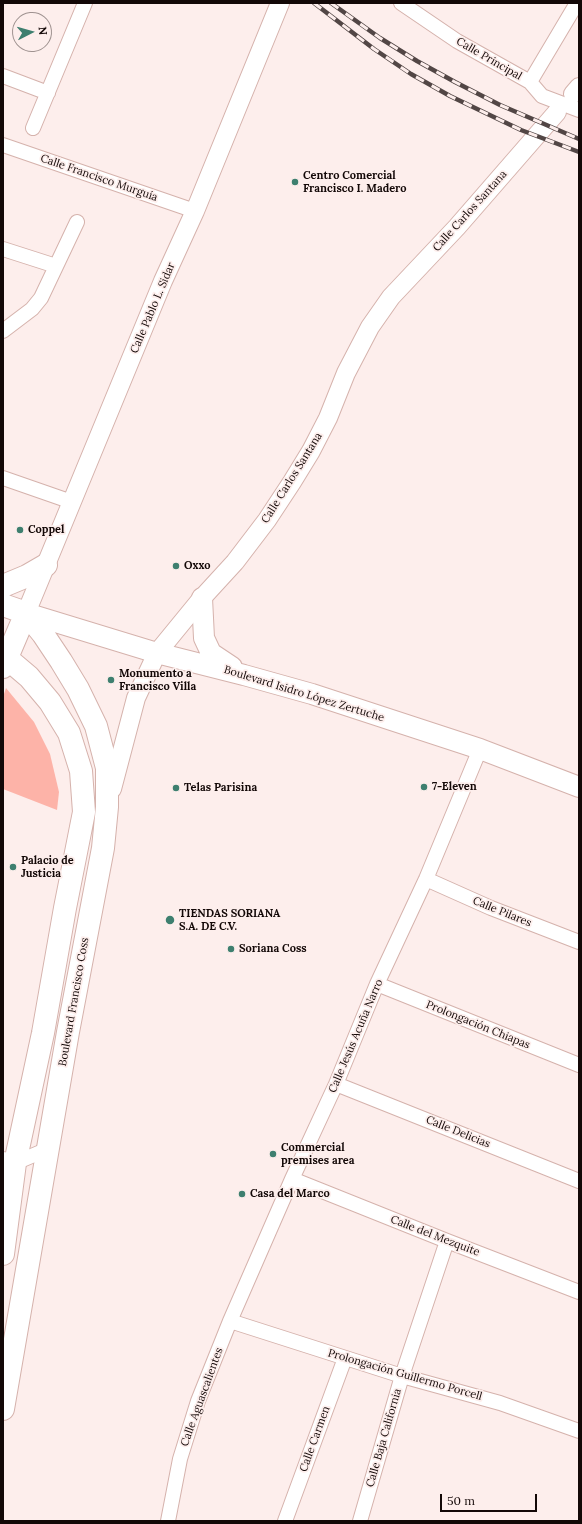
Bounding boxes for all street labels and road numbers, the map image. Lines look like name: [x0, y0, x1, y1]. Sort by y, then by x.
street label: Calle Principal: [454, 35, 524, 83]
street label: Calle Francisco Murguía: [39, 152, 159, 204]
street label: Calle Carlos Santana: [430, 168, 510, 254]
street label: Calle Pablo L. Sidar: [128, 261, 178, 355]
street label: Calle Carlos Santana: [259, 430, 325, 526]
street label: Boulevard Isidro López Zertuche: [222, 663, 386, 725]
street label: Calle Pilares: [471, 894, 533, 930]
street label: Boulevard Francisco Coss: [56, 937, 92, 1067]
street label: Calle Jesús Acuña Narro: [326, 977, 386, 1095]
street label: Prolongación Chiapas: [424, 998, 532, 1052]
street label: Calle Delicias: [424, 1113, 492, 1151]
street label: Calle del Mezquite: [389, 1213, 481, 1259]
street label: Calle Aguascalientes: [178, 1346, 226, 1448]
street label: Prolongación Guillermo Porcell: [326, 1347, 484, 1403]
street label: Calle Baja California: [364, 1387, 404, 1489]
street label: Calle Carmen: [297, 1404, 333, 1474]

